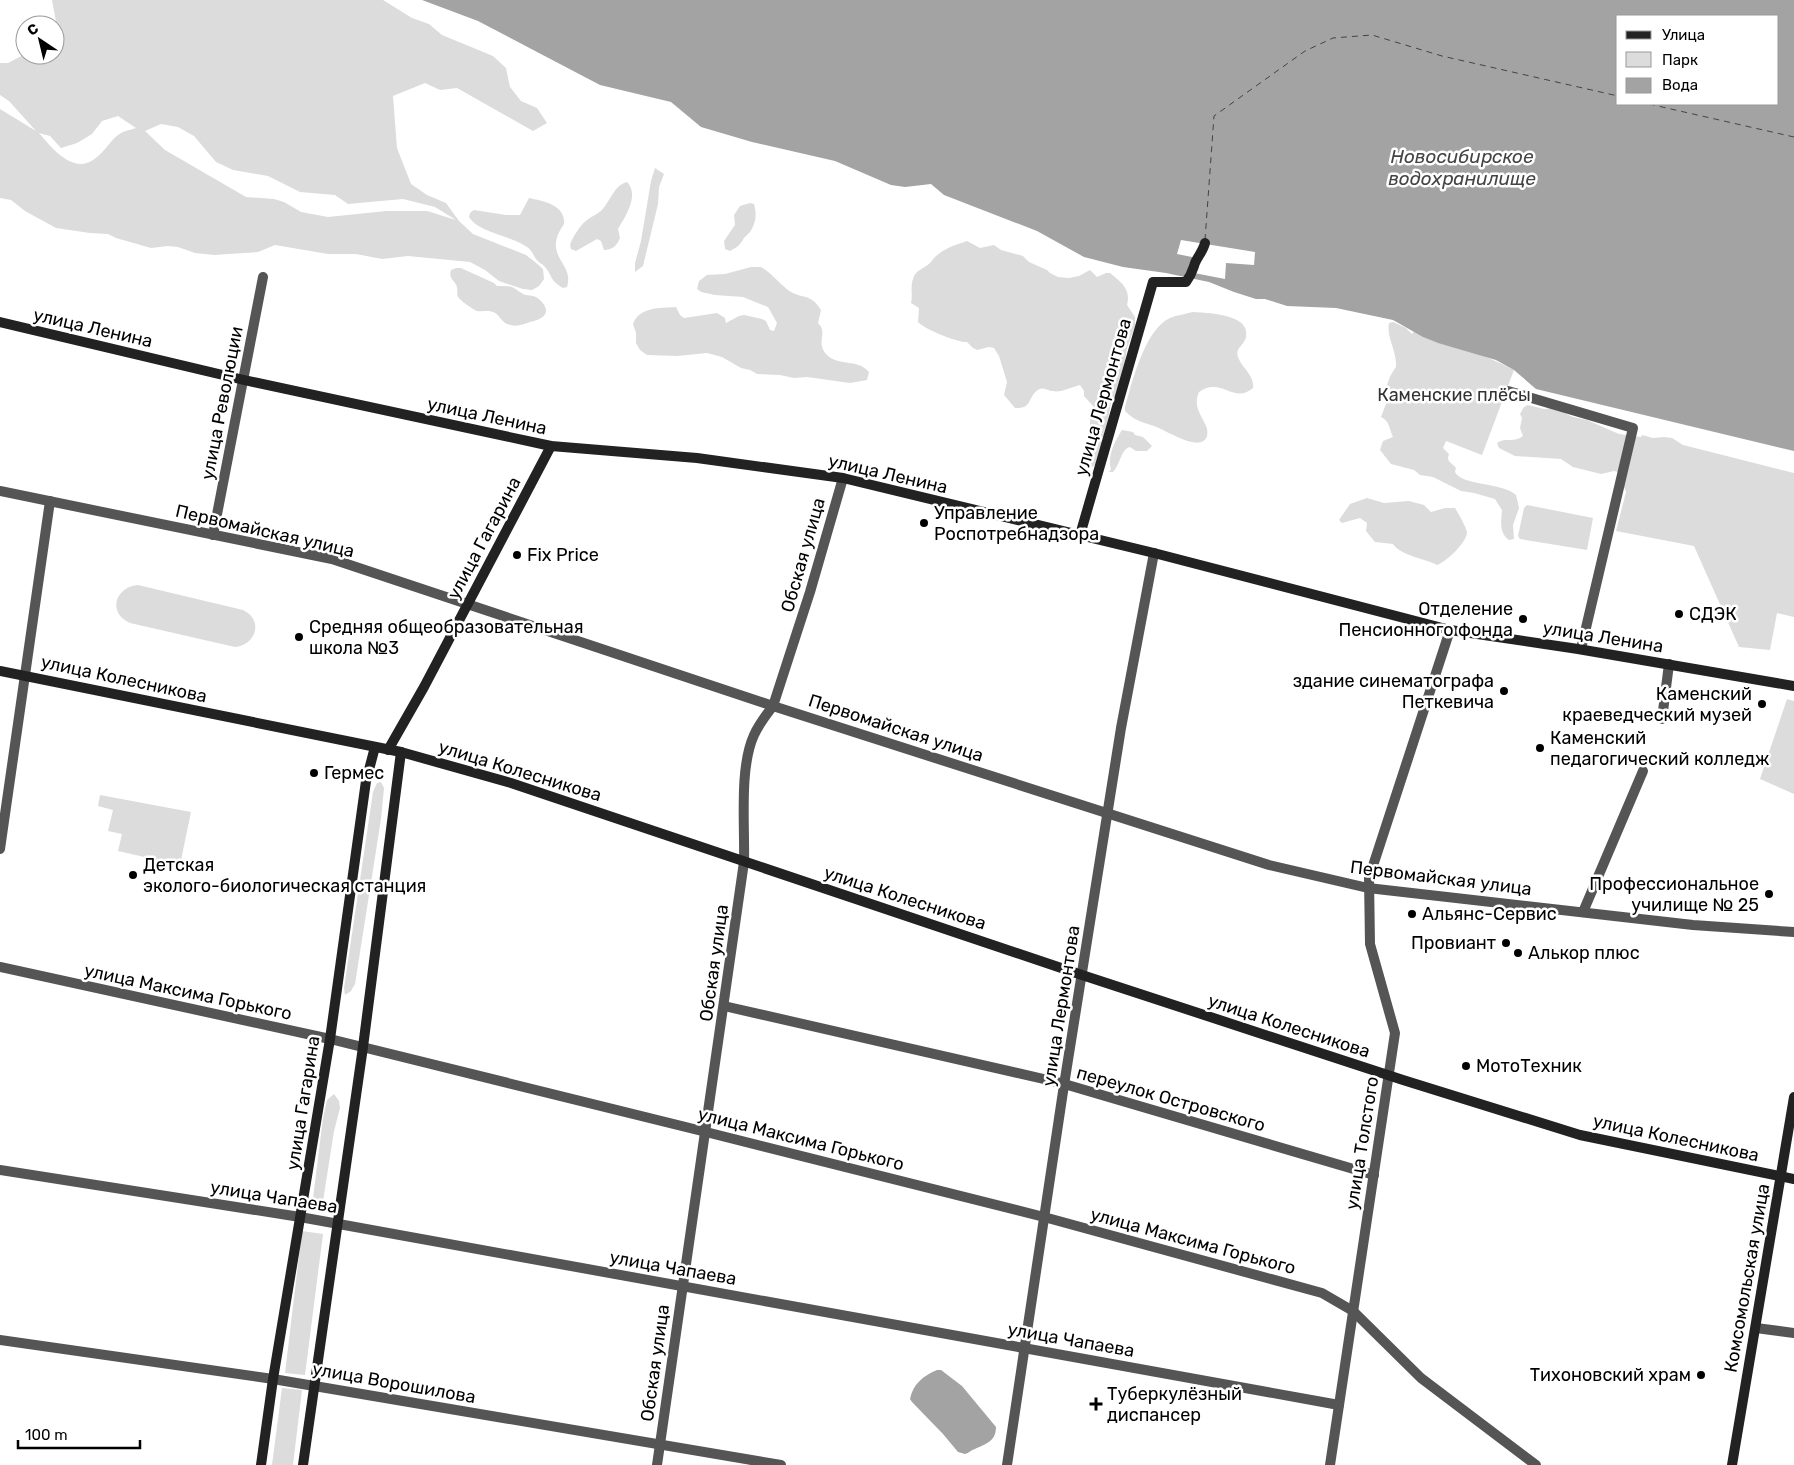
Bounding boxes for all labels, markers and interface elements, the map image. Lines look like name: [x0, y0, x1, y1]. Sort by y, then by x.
north arrow: [15, 15, 65, 65]
legend: [1616, 15, 1779, 105]
text: С: [24, 20, 42, 40]
text: Улица: [1662, 26, 1705, 44]
text: Парк: [1662, 51, 1698, 69]
text: Вода: [1662, 76, 1698, 94]
water label: Новосибирское водохранилище: [1388, 145, 1536, 190]
street label: улица Ленина: [31, 304, 155, 352]
street label: улица Лермонтова: [1070, 316, 1136, 478]
street label: улица Революции: [196, 324, 248, 482]
park label: Каменские плёсы: [1377, 384, 1531, 406]
street label: улица Ленина: [425, 393, 549, 439]
street label: улица Ленина: [826, 450, 950, 498]
street label: улица Гагарина: [442, 473, 526, 603]
street label: Обская улица: [776, 495, 830, 615]
street label: Первомайская улица: [173, 500, 357, 562]
place label: Управление Роспотребнадзора: [934, 502, 1099, 545]
marker: Управление Роспотребнадзора: [918, 517, 930, 529]
place label: Fix Price: [527, 544, 599, 566]
marker: Fix Price: [511, 549, 523, 561]
place label: Отделение Пенсионного фонда: [1338, 598, 1513, 641]
place label: СДЭК: [1689, 603, 1737, 625]
marker: СДЭК: [1673, 608, 1685, 620]
marker: Отделение Пенсионного фонда: [1517, 613, 1529, 625]
place label: Средняя общеобразовательная школа №3: [309, 616, 584, 659]
street label: улица Ленина: [1541, 617, 1665, 657]
marker: Средняя общеобразовательная школа №3: [293, 631, 305, 643]
street label: улица Колесникова: [39, 651, 209, 707]
place label: здание синематографа Петкевича: [1293, 670, 1494, 713]
place label: Каменский краеведческий музей: [1562, 683, 1752, 726]
marker: здание синематографа Петкевича: [1498, 685, 1510, 697]
street label: Первомайская улица: [806, 689, 986, 767]
marker: Каменский краеведческий музей: [1756, 698, 1768, 710]
place label: Каменский педагогический колледж: [1550, 727, 1769, 770]
street label: улица Колесникова: [436, 736, 604, 806]
marker: Каменский педагогический колледж: [1534, 742, 1546, 754]
place label: Гермес: [324, 762, 384, 784]
marker: Гермес: [308, 767, 320, 779]
place label: Детская эколого-биологическая станция: [143, 854, 426, 897]
street label: Первомайская улица: [1349, 856, 1533, 900]
street label: улица Колесникова: [821, 861, 989, 935]
marker: Детская эколого-биологическая станция: [127, 869, 139, 881]
place label: Профессиональное училище № 25: [1589, 873, 1759, 916]
marker: Профессиональное училище № 25: [1763, 888, 1775, 900]
street label: Обская улица: [695, 903, 733, 1023]
place label: Альянс-Сервис: [1422, 903, 1557, 925]
marker: Альянс-Сервис: [1406, 908, 1418, 920]
street label: улица Лермонтова: [1037, 924, 1085, 1088]
place label: Провиант: [1411, 932, 1496, 954]
marker: Провиант: [1500, 937, 1512, 949]
place label: Алькор плюс: [1528, 942, 1640, 964]
marker: Алькор плюс: [1512, 947, 1524, 959]
street label: улица Максима Горького: [82, 959, 294, 1025]
street label: улица Колесникова: [1205, 989, 1373, 1063]
street label: улица Гагарина: [282, 1034, 324, 1172]
place label: МотоТехник: [1476, 1055, 1582, 1077]
marker: МотоТехник: [1460, 1060, 1472, 1072]
street label: переулок Островского: [1074, 1062, 1268, 1136]
street label: улица Толстого: [1341, 1075, 1383, 1211]
street label: улица Максима Горького: [696, 1103, 906, 1175]
street label: улица Колесникова: [1591, 1110, 1761, 1166]
street label: улица Чапаева: [209, 1176, 339, 1218]
street label: Комсомольская улица: [1720, 1182, 1774, 1374]
street label: улица Максима Горького: [1088, 1203, 1298, 1279]
street label: улица Чапаева: [608, 1246, 738, 1290]
street label: Обская улица: [636, 1303, 674, 1423]
street label: улица Чапаева: [1006, 1318, 1136, 1362]
street label: улица Ворошилова: [311, 1358, 477, 1408]
place label: Тихоновский храм: [1530, 1364, 1691, 1386]
marker: Тихоновский храм: [1695, 1369, 1707, 1381]
place label: Туберкулёзный диспансер: [1107, 1383, 1242, 1426]
marker: Туберкулёзный диспансер: [1089, 1397, 1103, 1411]
scale bar: [18, 1418, 140, 1450]
text: 100 m: [25, 1426, 67, 1444]

